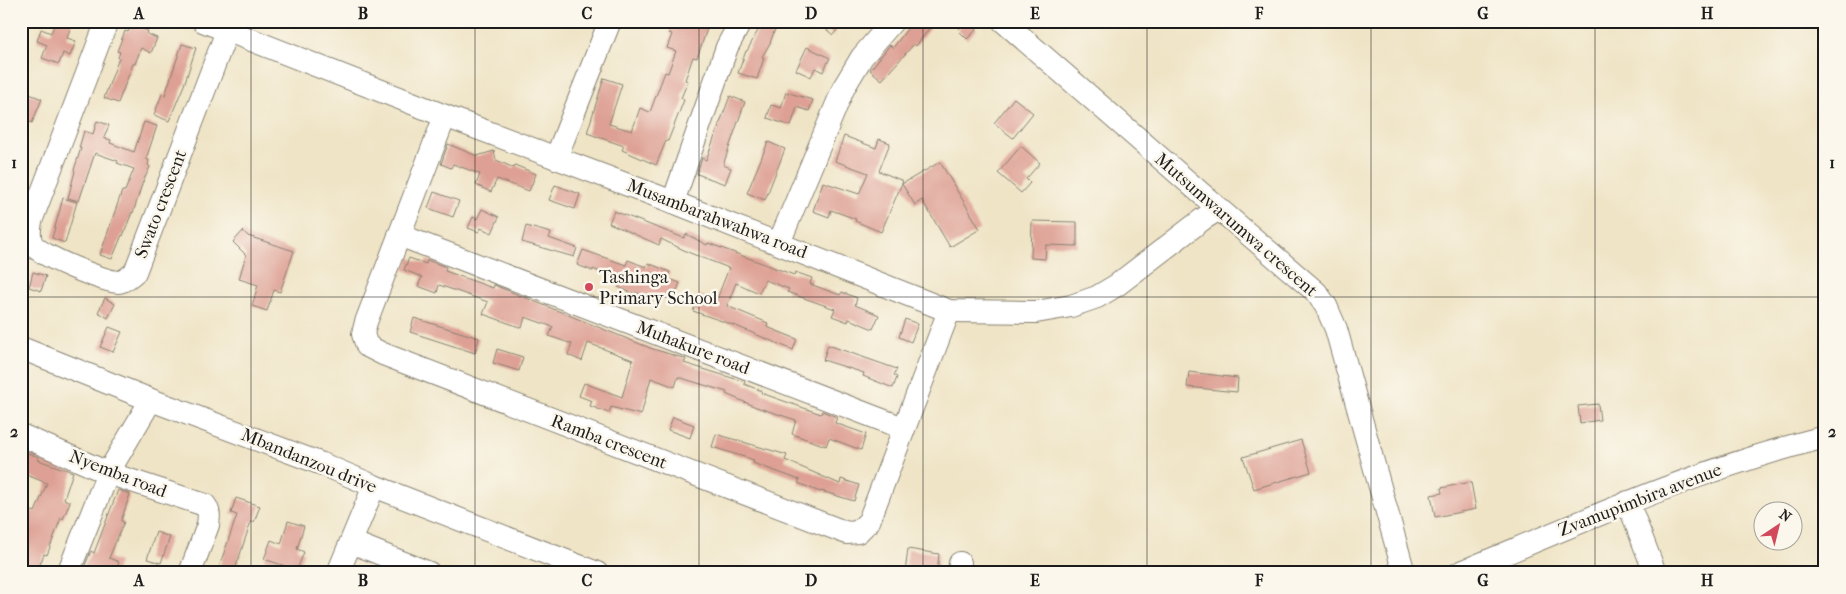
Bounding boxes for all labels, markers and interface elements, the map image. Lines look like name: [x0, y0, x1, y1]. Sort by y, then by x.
text: A: [133, 4, 145, 23]
text: B: [358, 4, 368, 23]
text: C: [582, 4, 593, 23]
text: D: [805, 4, 817, 23]
text: E: [1030, 4, 1040, 23]
text: F: [1254, 4, 1264, 23]
text: G: [1477, 4, 1489, 23]
text: H: [1701, 4, 1714, 23]
street label: Swato crescent: [131, 146, 192, 261]
street label: Mutsumwarumwa crescent: [1151, 149, 1322, 302]
text: 1: [11, 153, 17, 172]
text: 1: [1829, 153, 1835, 172]
street label: Musambarahwahwa road: [624, 175, 810, 263]
place label: Tashinga Primary School: [599, 267, 718, 309]
marker: Tashinga Primary School: [583, 281, 595, 293]
street label: Muhakure road: [633, 317, 753, 379]
street label: Ramba crescent: [548, 410, 671, 474]
text: 2: [10, 422, 18, 441]
text: 2: [1828, 422, 1836, 441]
street label: Mbandanzou drive: [238, 424, 380, 498]
street label: Nyemba road: [66, 446, 170, 502]
street label: Zvamupimbira avenue: [1555, 459, 1725, 541]
north arrow: [1754, 502, 1804, 552]
text: N: [1776, 506, 1795, 526]
text: A: [133, 571, 145, 590]
text: B: [358, 571, 368, 590]
text: C: [582, 571, 593, 590]
text: D: [805, 571, 817, 590]
text: E: [1030, 571, 1040, 590]
text: F: [1254, 571, 1264, 590]
text: G: [1477, 571, 1489, 590]
text: H: [1701, 571, 1714, 590]

